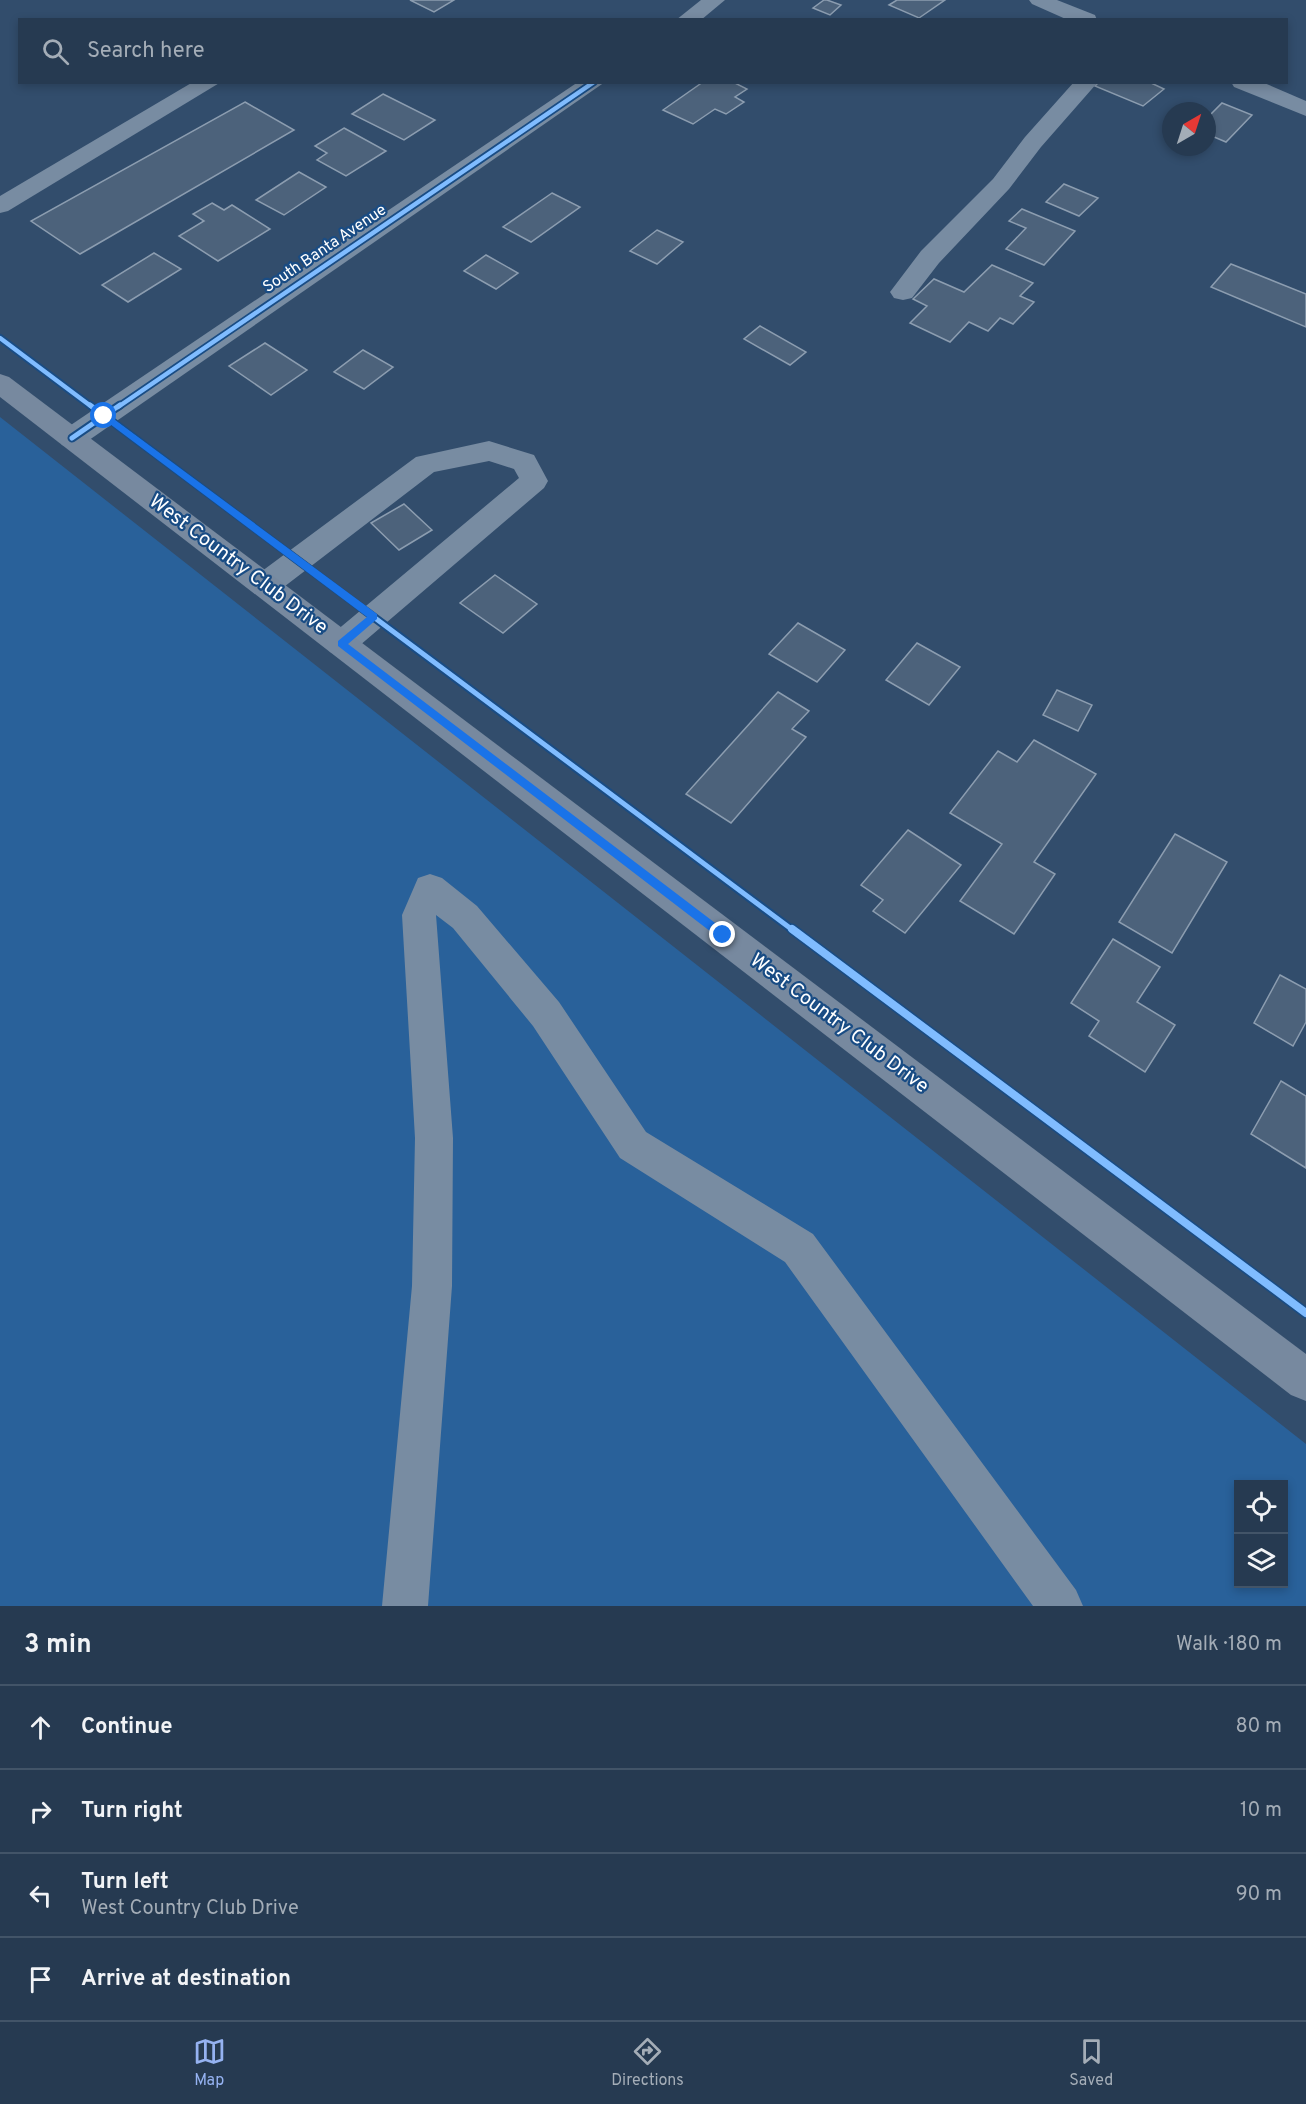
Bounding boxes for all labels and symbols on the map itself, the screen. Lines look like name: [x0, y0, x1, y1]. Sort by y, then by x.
north arrow: [1162, 102, 1216, 156]
street label: South Banta Avenue: [259, 200, 391, 298]
route start: [90, 402, 116, 428]
street label: West Country Club Drive: [143, 489, 333, 641]
route end: [709, 921, 735, 947]
street label: West Country Club Drive: [744, 948, 934, 1100]

